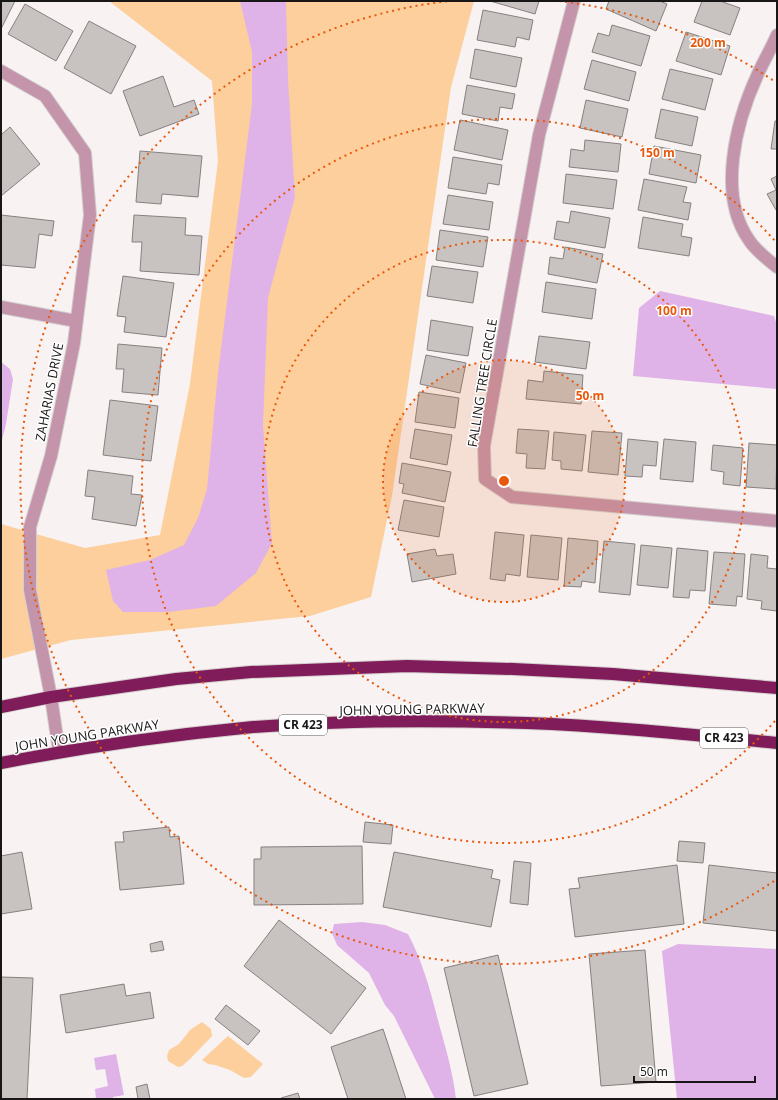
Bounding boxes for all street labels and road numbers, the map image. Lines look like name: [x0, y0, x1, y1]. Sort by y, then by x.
street label: FALLING TREE CIRCLE: [463, 317, 501, 449]
street label: ZAHARIAS DRIVE: [31, 341, 67, 443]
street label: JOHN YOUNG PARKWAY: [337, 699, 486, 719]
street label: JOHN YOUNG PARKWAY: [12, 715, 161, 756]
road number: CR 423: [279, 715, 327, 735]
road number: CR 423: [700, 728, 748, 748]

